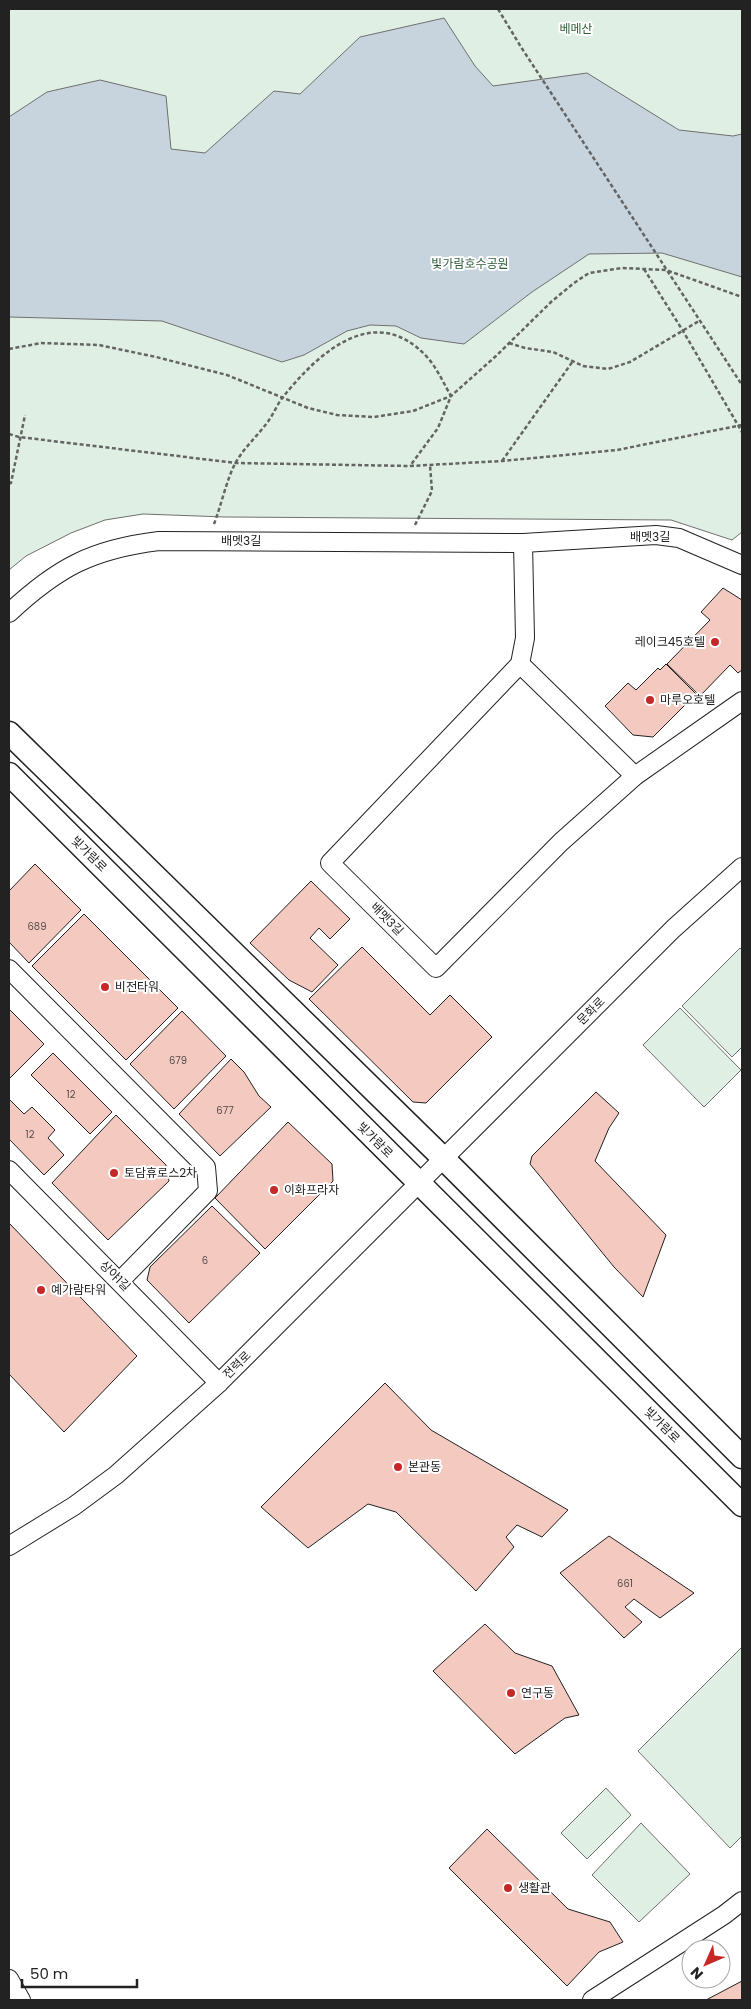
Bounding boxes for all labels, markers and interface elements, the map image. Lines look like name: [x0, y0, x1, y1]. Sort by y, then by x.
park label: 베메산: [559, 20, 593, 37]
park label: 빛가람호수공원: [431, 255, 509, 272]
street label: 배멧3길: [630, 528, 670, 545]
street label: 배멧3길: [221, 532, 261, 549]
place label: 레이크45호텔: [635, 633, 705, 650]
marker: 레이크45호텔: [709, 636, 721, 648]
place label: 마루오호텔: [660, 691, 715, 708]
marker: 마루오호텔: [644, 694, 656, 706]
street label: 빛가람로: [68, 832, 111, 875]
street label: 배멧3길: [367, 898, 408, 939]
house number: 689: [28, 919, 46, 934]
place label: 비전타워: [115, 978, 159, 995]
marker: 비전타워: [99, 981, 111, 993]
street label: 문화로: [573, 993, 608, 1028]
house number: 679: [169, 1053, 187, 1068]
house number: 12: [67, 1087, 76, 1102]
house number: 677: [216, 1103, 234, 1118]
street label: 빛가람로: [354, 1118, 397, 1161]
house number: 12: [26, 1127, 35, 1142]
place label: 토담휴로스2차: [124, 1164, 197, 1181]
marker: 토담휴로스2차: [108, 1167, 120, 1179]
place label: 이화프라자: [284, 1181, 339, 1198]
marker: 이화프라자: [268, 1184, 280, 1196]
house number: 6: [202, 1253, 208, 1268]
street label: 상야1길: [96, 1257, 134, 1295]
place label: 예가람타워: [51, 1281, 106, 1298]
marker: 예가람타워: [35, 1284, 47, 1296]
street label: 전력로: [219, 1347, 254, 1382]
street label: 빛가람로: [641, 1403, 684, 1446]
place label: 본관동: [408, 1458, 441, 1475]
marker: 본관동: [392, 1461, 404, 1473]
house number: 661: [617, 1576, 633, 1591]
place label: 연구동: [521, 1684, 554, 1701]
marker: 연구동: [505, 1687, 517, 1699]
place label: 생활관: [518, 1879, 551, 1896]
marker: 생활관: [502, 1882, 514, 1894]
north arrow: [681, 1939, 731, 1989]
scale bar: [22, 1956, 138, 1988]
text: N: [686, 1962, 708, 1984]
text: 50 m: [30, 1963, 68, 1984]

